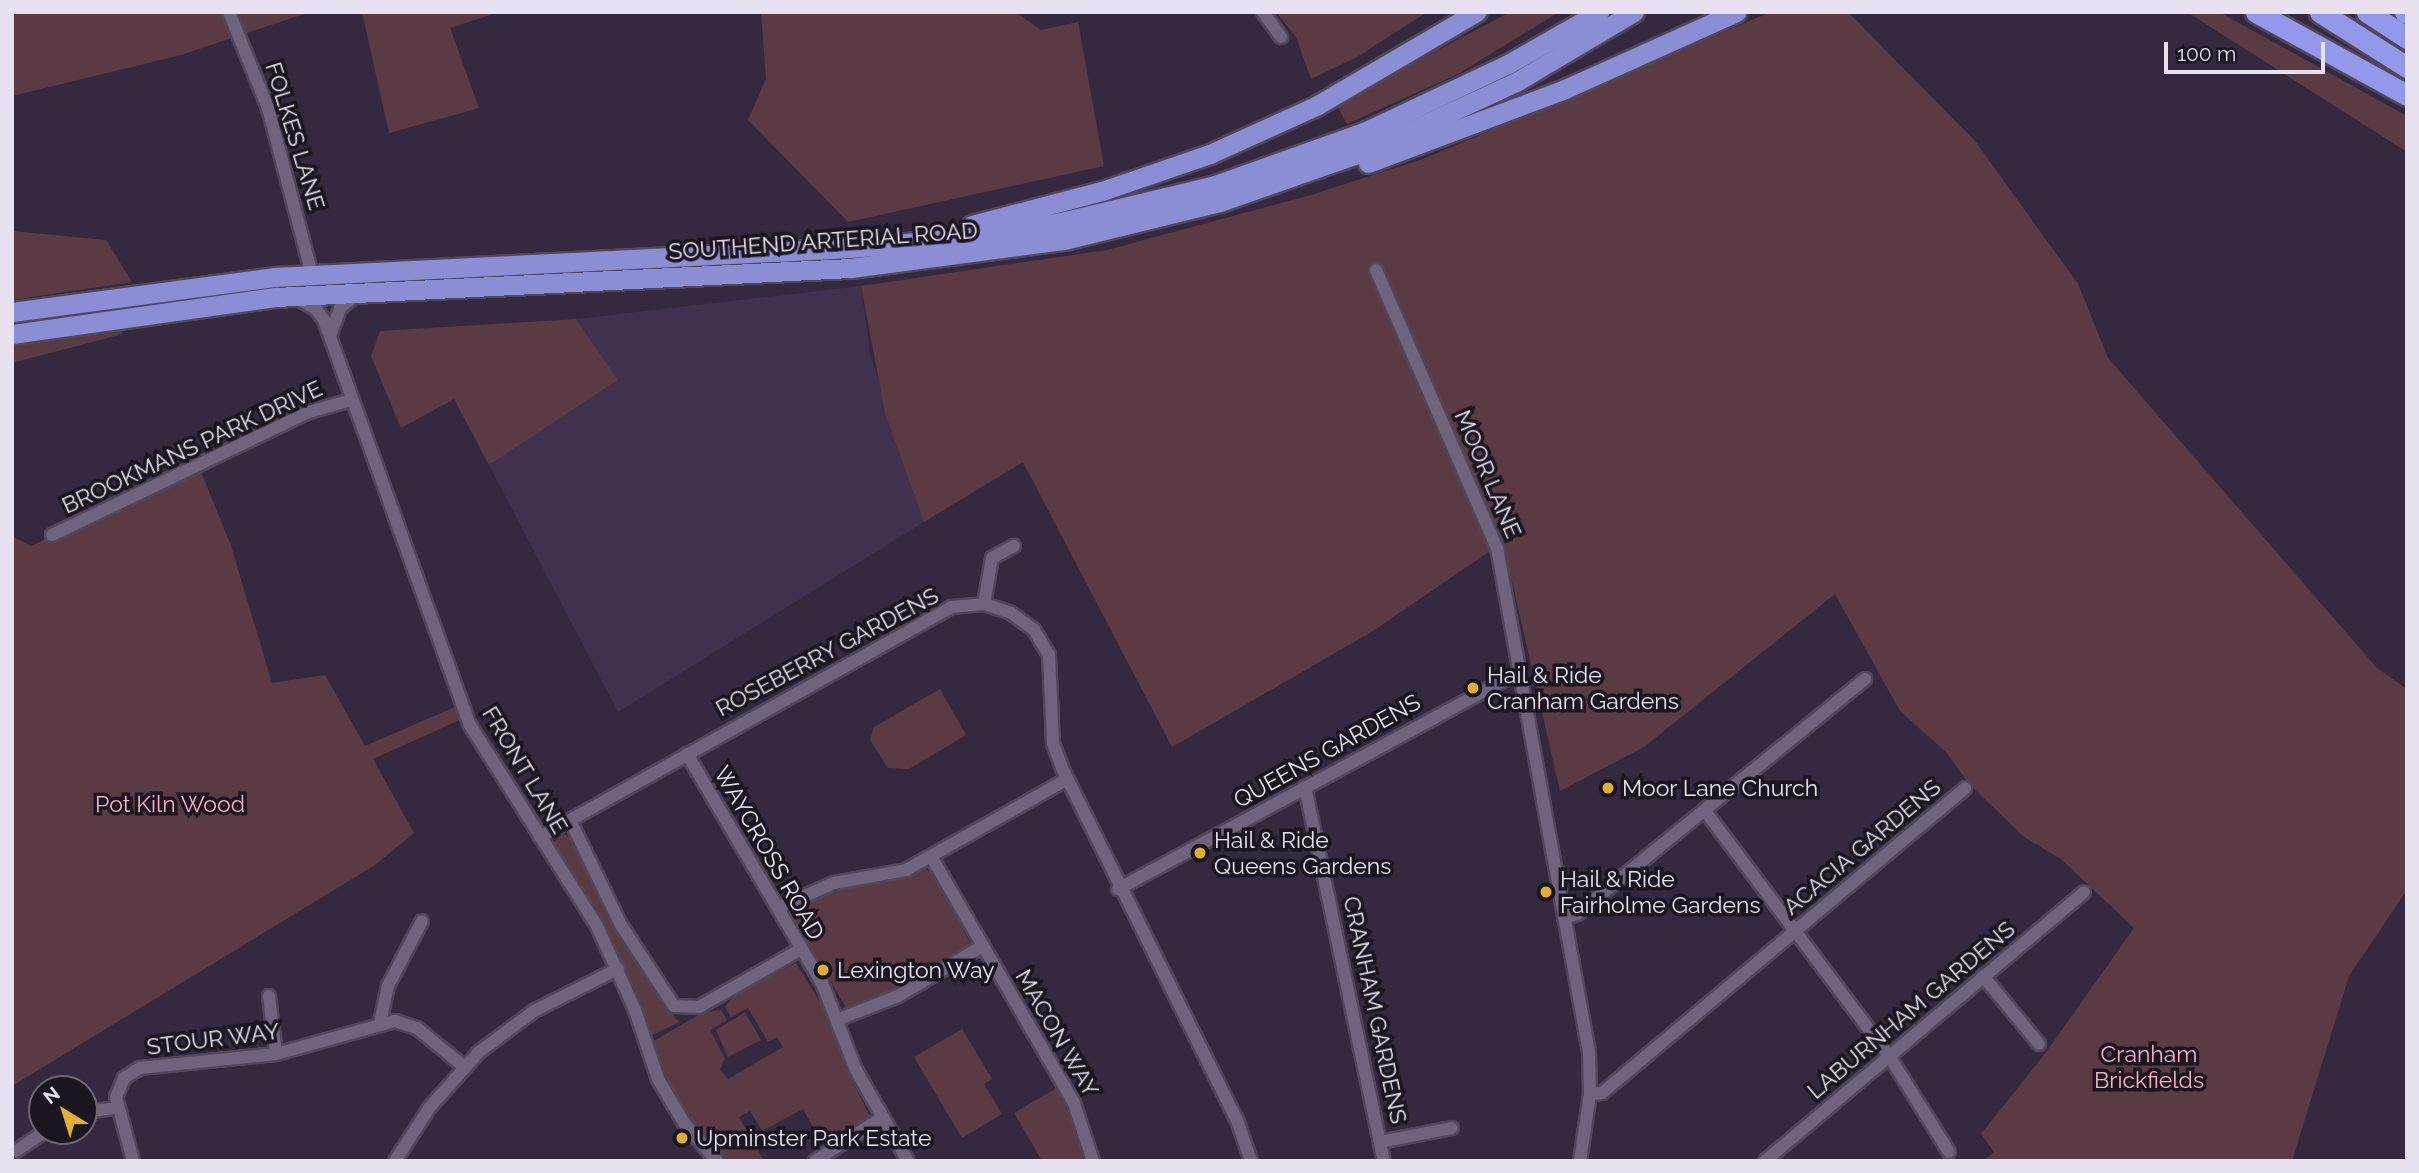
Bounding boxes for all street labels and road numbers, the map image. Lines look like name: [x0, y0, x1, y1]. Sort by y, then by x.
street label: FOLKES LANE: [259, 59, 331, 213]
street label: SOUTHEND ARTERIAL ROAD: [667, 216, 979, 266]
street label: BROOKMANS PARK DRIVE: [57, 374, 327, 520]
street label: MOOR LANE: [1449, 406, 1527, 542]
street label: ROSEBERRY GARDENS: [711, 581, 943, 723]
street label: QUEENS GARDENS: [1229, 688, 1425, 814]
street label: FRONT LANE: [476, 701, 574, 839]
street label: WAYCROSS ROAD: [708, 761, 830, 945]
street label: ACACIA GARDENS: [1777, 773, 1947, 921]
street label: CRANHAM GARDENS: [1337, 894, 1413, 1126]
street label: LABURNHAM GARDENS: [1802, 915, 2020, 1105]
street label: MACON WAY: [1009, 964, 1105, 1102]
street label: STOUR WAY: [145, 1017, 281, 1061]

